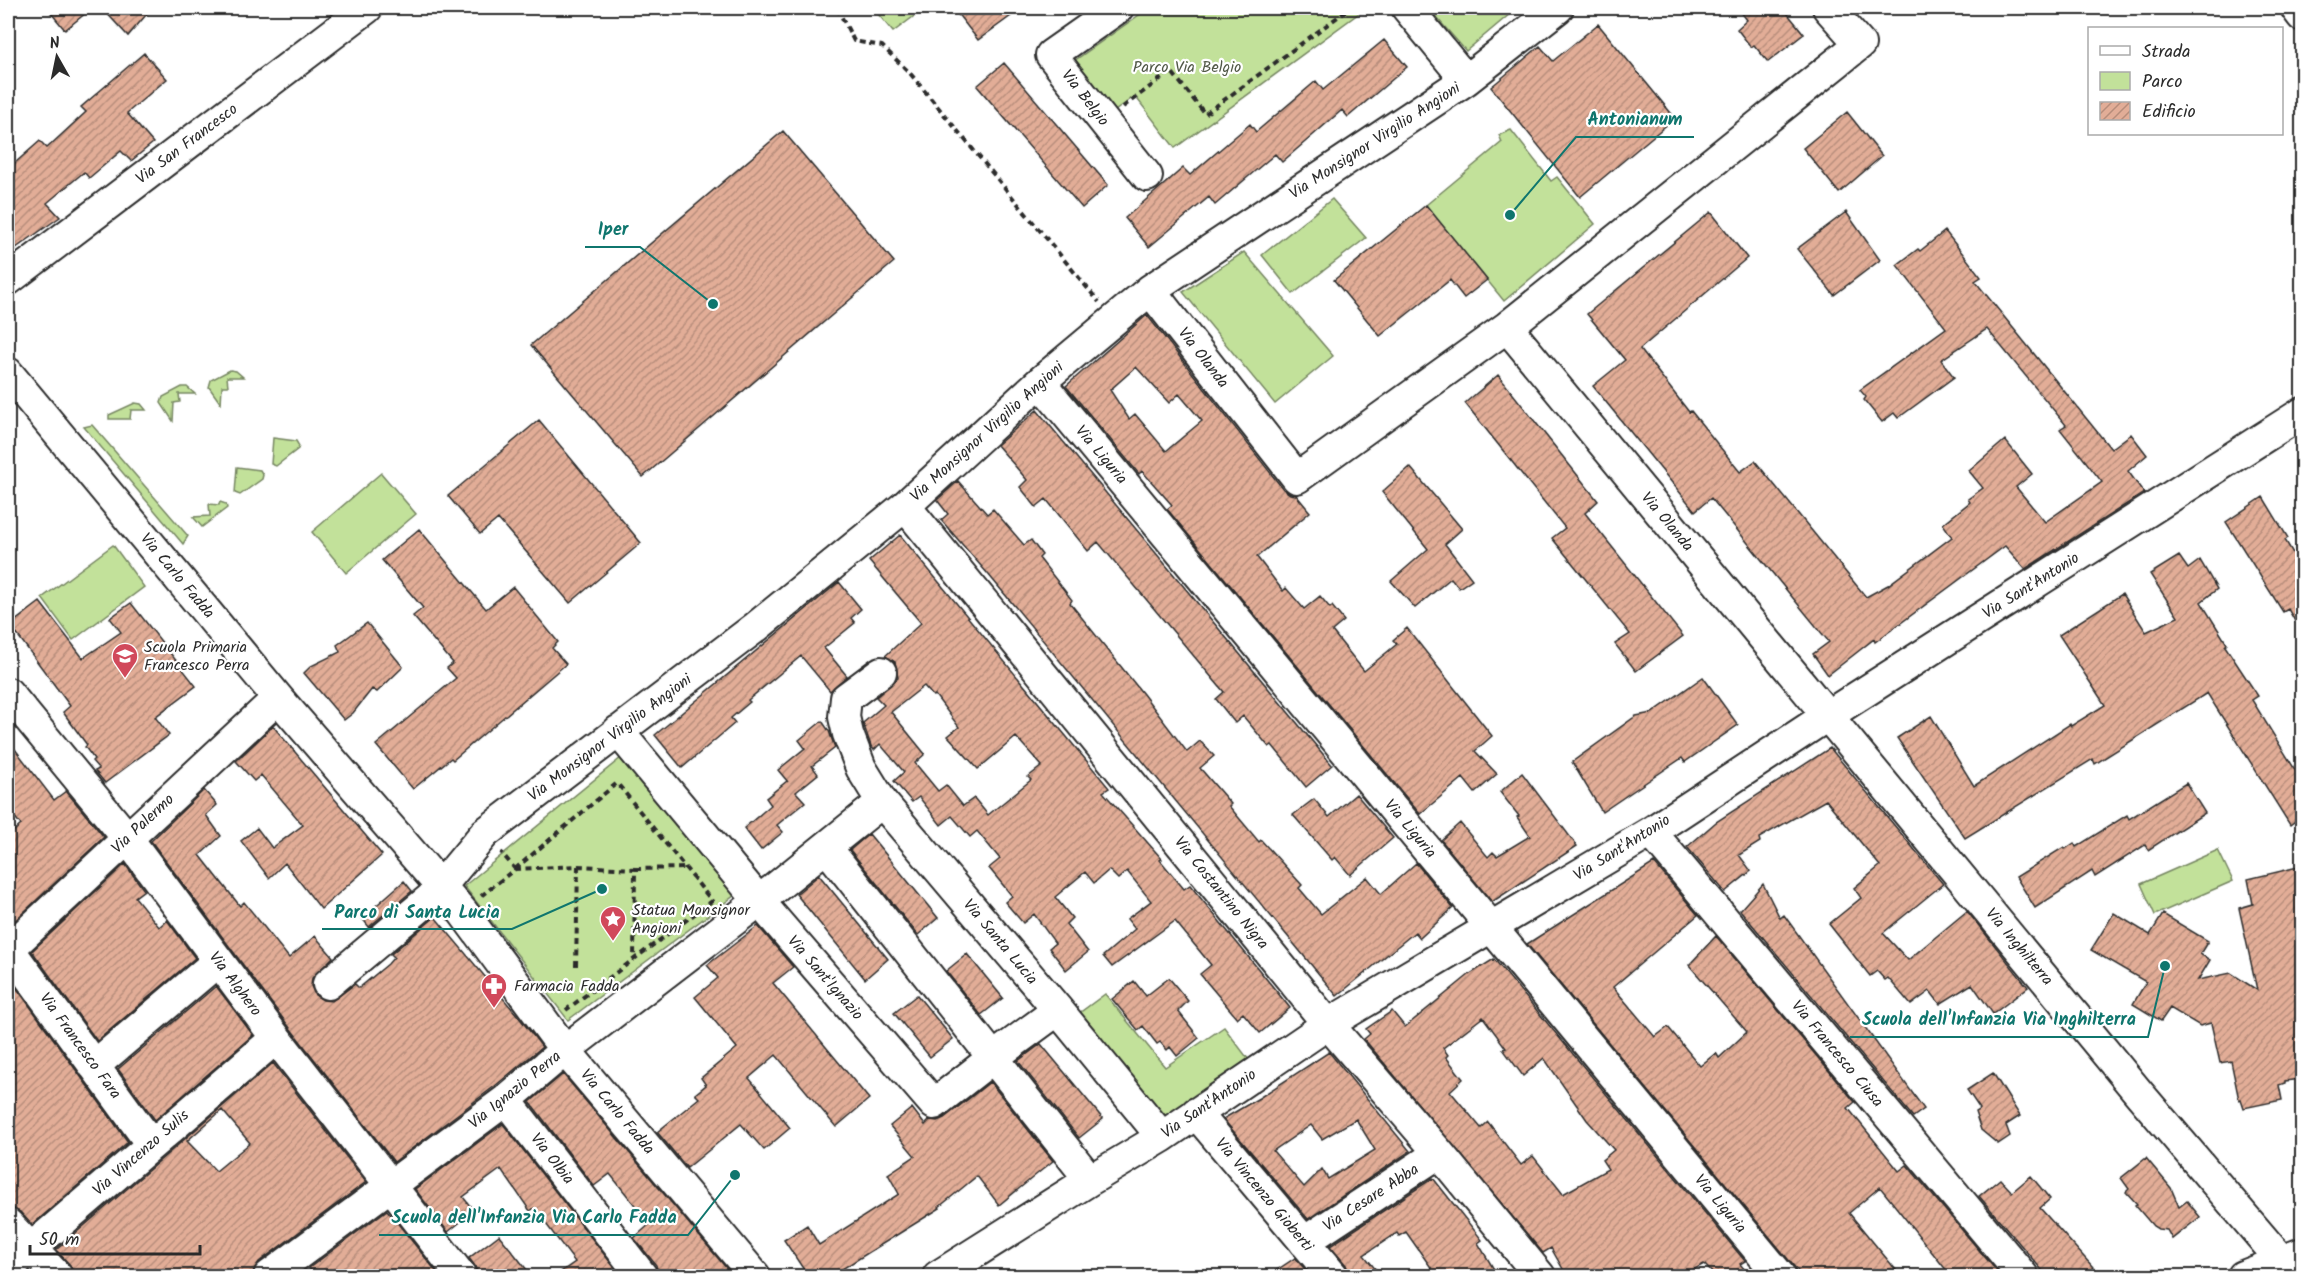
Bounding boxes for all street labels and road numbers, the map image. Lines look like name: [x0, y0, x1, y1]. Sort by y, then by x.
street label: Via Belgio: [1055, 64, 1115, 132]
street label: Via Monsignor Virgilio Angioni: [1284, 75, 1467, 206]
street label: Via San Francesco: [131, 97, 243, 191]
street label: Via Olanda: [1171, 322, 1235, 394]
street label: Via Monsignor Virgilio Angioni: [904, 355, 1071, 508]
street label: Via Liguria: [1069, 420, 1133, 490]
street label: Via Olanda: [1634, 487, 1700, 557]
street label: Via Carlo Fadda: [133, 528, 221, 624]
street label: Via Sant'Antonio: [1977, 546, 2085, 626]
street label: Via Monsignor Virgilio Angioni: [523, 667, 698, 808]
street label: Via Palermo: [106, 788, 180, 860]
street label: Via Liguria: [1378, 794, 1442, 864]
street label: Via Sant'Antonio: [1568, 808, 1676, 888]
street label: Via Costantino Nigra: [1167, 831, 1275, 955]
street label: Via Santa Lucia: [956, 893, 1044, 991]
street label: Via Inghilterra: [1979, 903, 2059, 991]
street label: Via Sant'Ignazio: [781, 930, 869, 1026]
street label: Via Alghero: [202, 946, 268, 1022]
street label: Via Francesco Fara: [33, 987, 127, 1105]
street label: Via Francesco Ciusa: [1785, 995, 1889, 1113]
street label: Via Ignazio Perra: [463, 1045, 567, 1135]
street label: Via Sant'Antonio: [1156, 1063, 1262, 1145]
street label: Via Carlo Fadda: [573, 1064, 661, 1160]
street label: Via Vincenzo Sulis: [87, 1104, 195, 1202]
street label: Via Olbia: [524, 1128, 580, 1190]
street label: Via Vincenzo Gioberti: [1209, 1132, 1320, 1258]
street label: Via Cesare Abba: [1318, 1157, 1424, 1239]
street label: Via Liguria: [1688, 1169, 1752, 1239]

